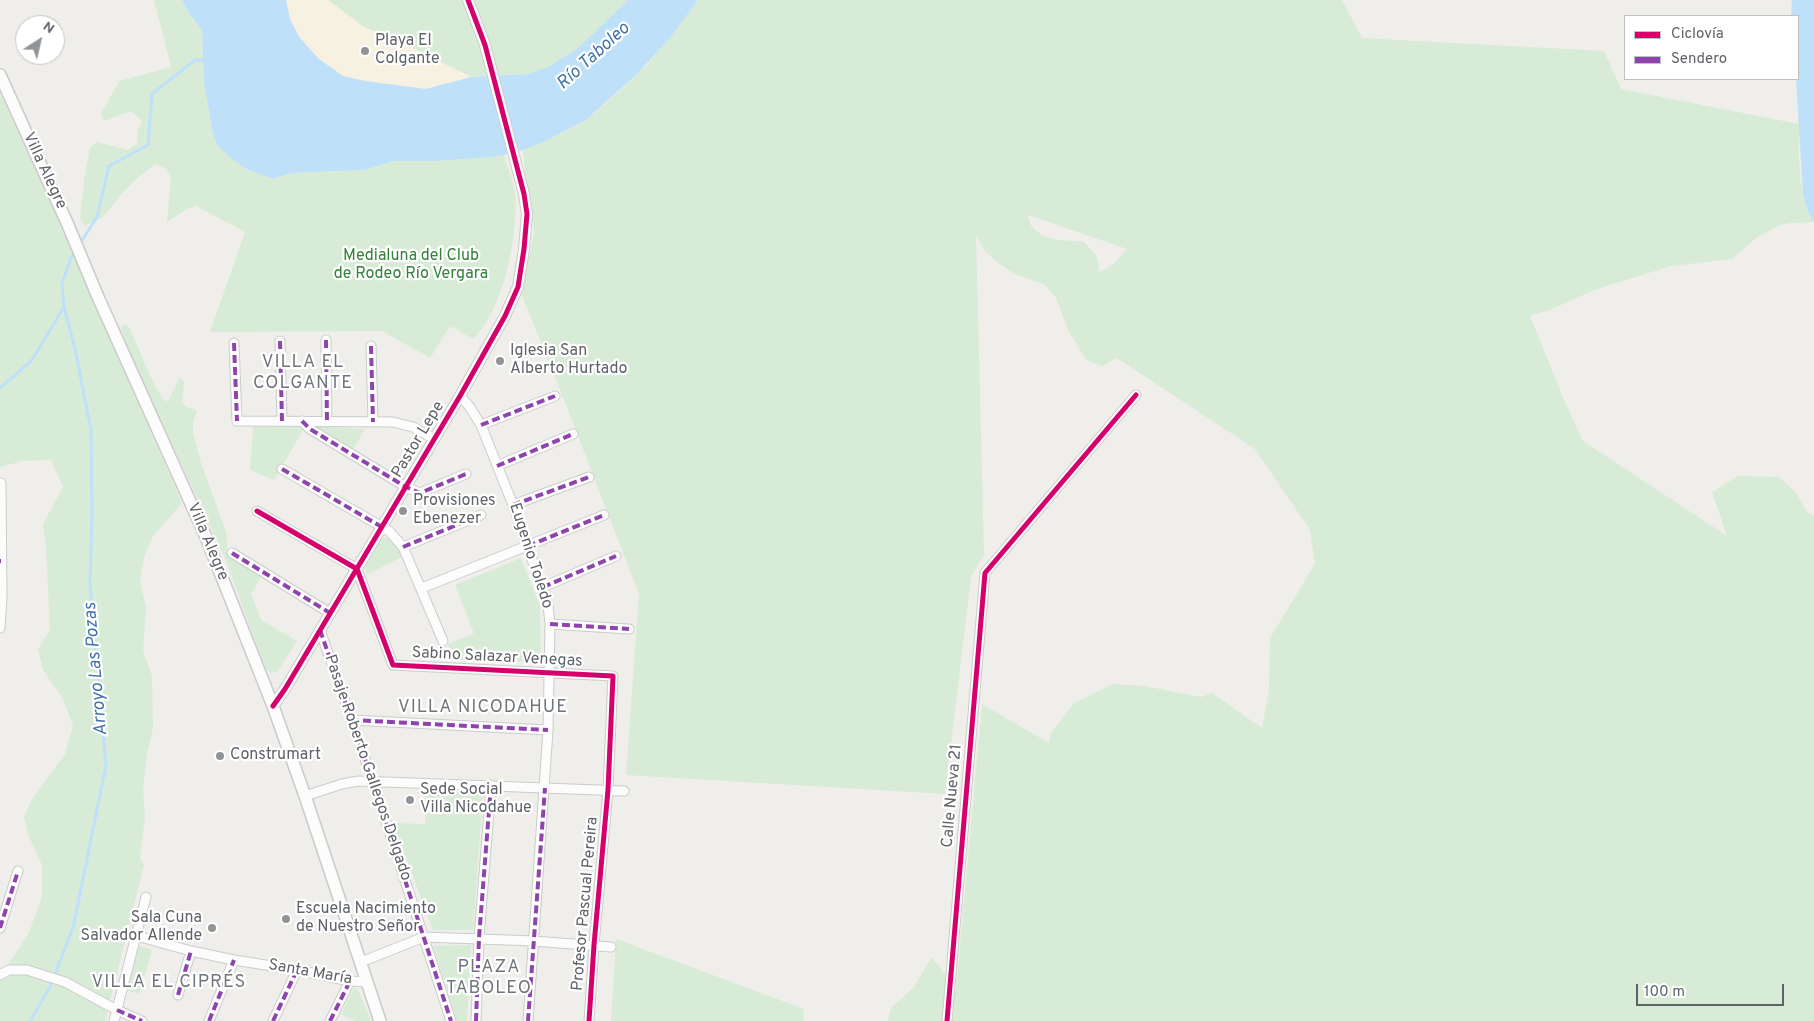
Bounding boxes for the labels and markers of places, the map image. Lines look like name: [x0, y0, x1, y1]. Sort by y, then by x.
place label: Playa El Colgante: [375, 32, 440, 70]
marker: Playa El Colgante: [359, 45, 371, 57]
place label: Iglesia San Alberto Hurtado: [510, 342, 627, 380]
marker: Iglesia San Alberto Hurtado: [494, 355, 506, 367]
place label: Provisiones Ebenezer: [413, 492, 496, 530]
marker: Provisiones Ebenezer: [397, 505, 409, 517]
place label: Construmart: [230, 746, 321, 766]
marker: Construmart: [214, 750, 226, 762]
place label: Sede Social Villa Nicodahue: [420, 781, 532, 819]
marker: Sede Social Villa Nicodahue: [404, 794, 416, 806]
place label: Escuela Nacimiento de Nuestro Señor: [296, 900, 436, 938]
place label: Sala Cuna Salvador Allende: [81, 909, 202, 947]
marker: Escuela Nacimiento de Nuestro Señor: [280, 913, 292, 925]
marker: Sala Cuna Salvador Allende: [206, 922, 218, 934]

